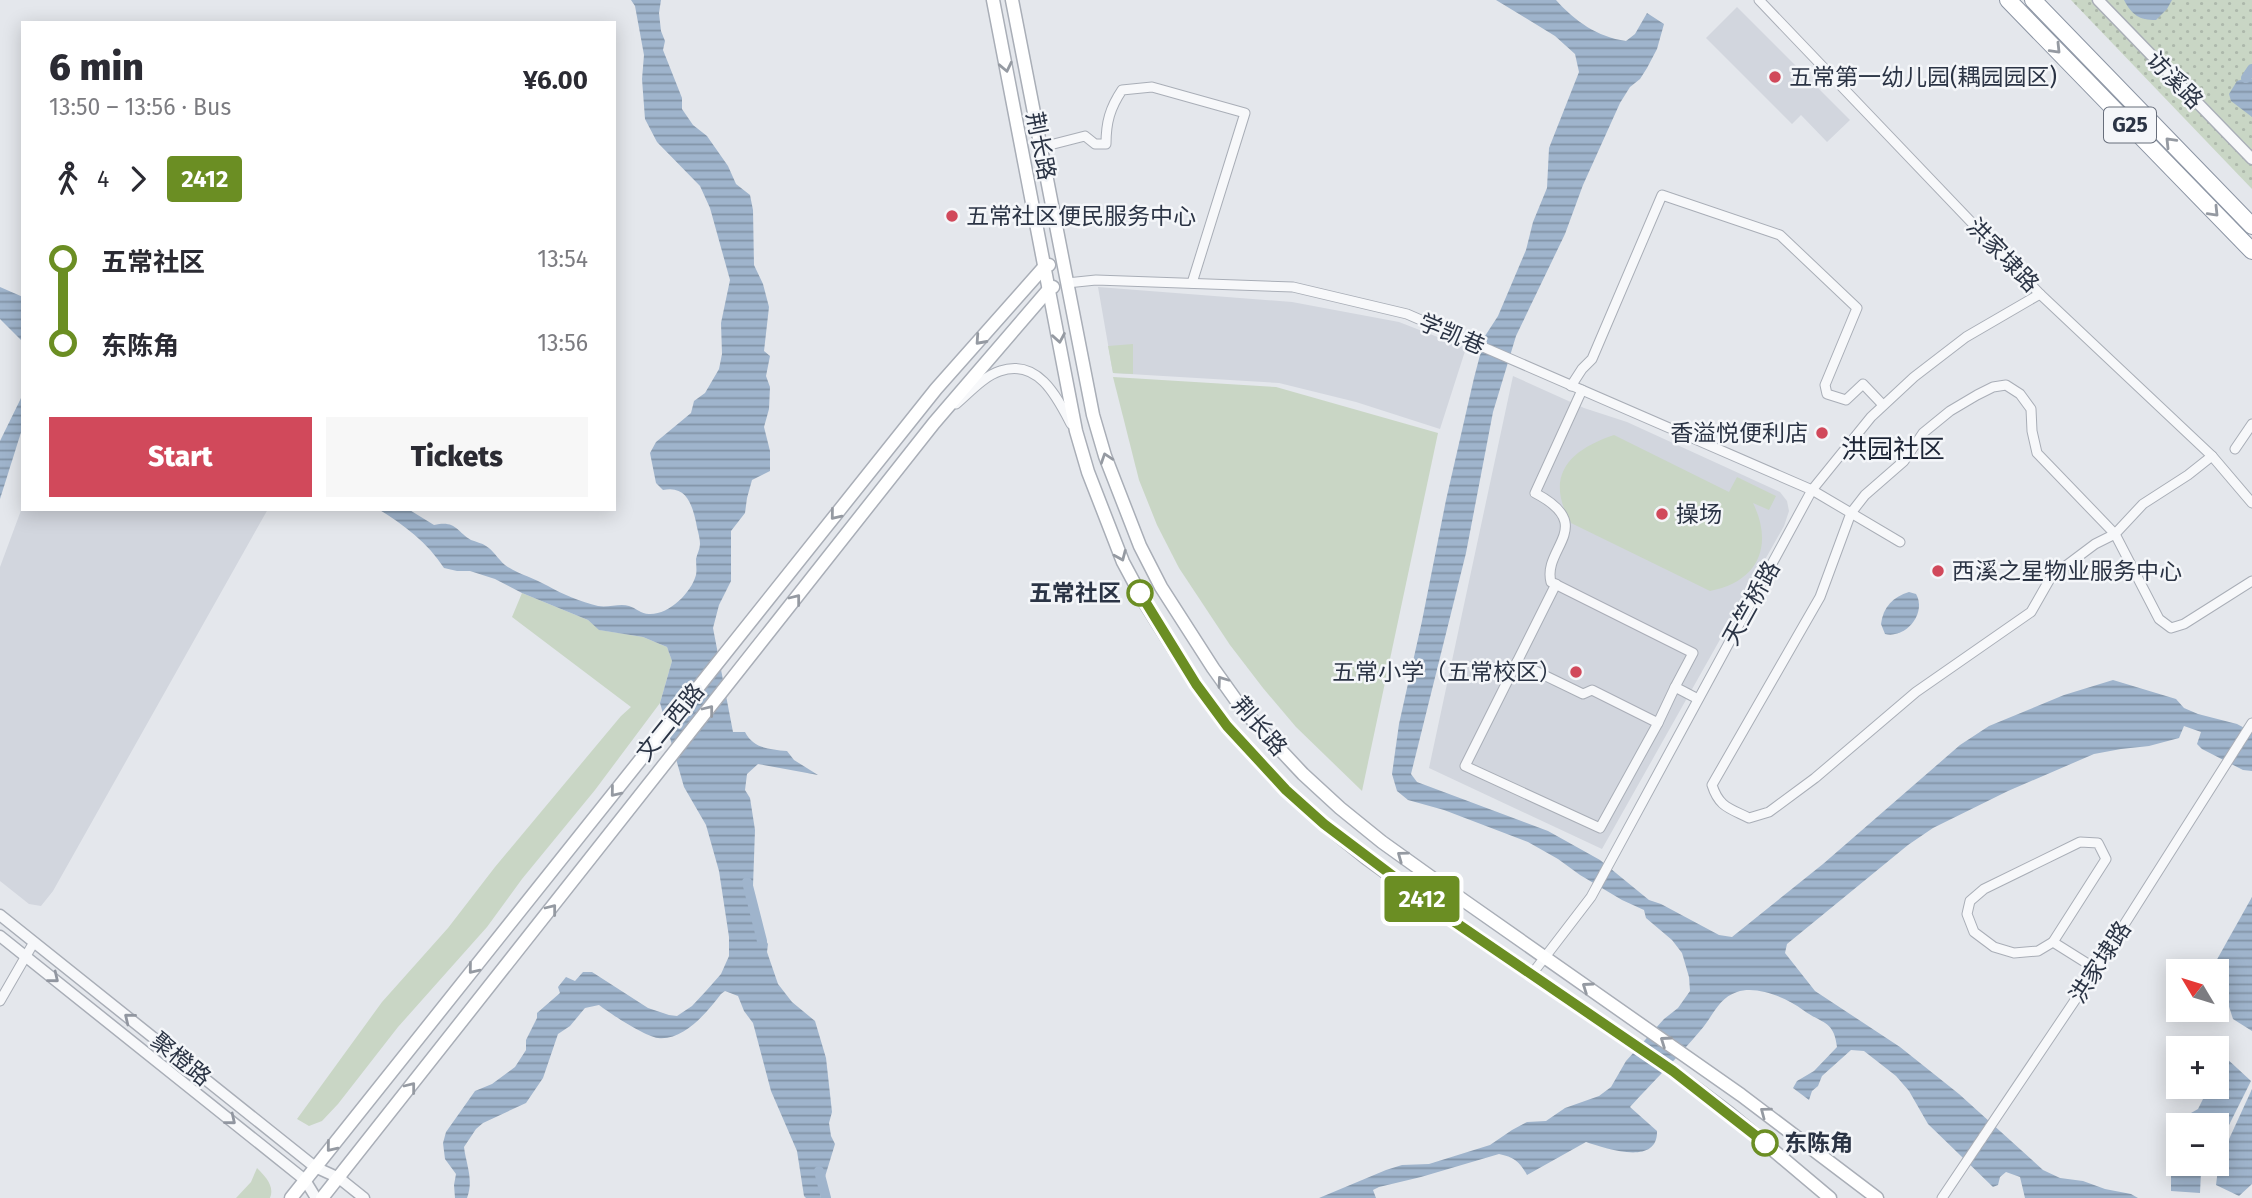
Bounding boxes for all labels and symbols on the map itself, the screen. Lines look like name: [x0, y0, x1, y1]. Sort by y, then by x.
one-way arrow: [2047, 41, 2060, 54]
street label: 访溪路: [2141, 45, 2209, 115]
one-way arrow: [998, 61, 1013, 73]
place label: 五常第一幼儿园(耦园园区): [1789, 63, 2057, 91]
marker: 五常第一幼儿园(耦园园区): [1767, 69, 1783, 85]
road number: G25: [2104, 108, 2156, 142]
street label: 荆长路: [1021, 109, 1061, 183]
one-way arrow: [2166, 137, 2179, 150]
place label: 五常社区便民服务中心: [966, 202, 1196, 230]
one-way arrow: [2206, 204, 2219, 217]
marker: 五常社区便民服务中心: [944, 208, 960, 224]
street label: 洪家埭路: [1961, 212, 2045, 298]
street label: 学凯巷: [1415, 308, 1489, 360]
one-way arrow: [975, 331, 988, 344]
one-way arrow: [1051, 332, 1066, 344]
place label: 香溢悦便利店: [1670, 419, 1808, 447]
marker: 香溢悦便利店: [1814, 425, 1830, 441]
district label: 洪园社区: [1841, 434, 1945, 465]
one-way arrow: [1100, 453, 1114, 465]
place label: 操场: [1676, 500, 1722, 528]
marker: 操场: [1654, 506, 1670, 522]
one-way arrow: [831, 507, 843, 520]
one-way arrow: [1113, 550, 1127, 562]
street label: 天竺桥路: [1716, 556, 1786, 650]
place label: 西溪之星物业服务中心: [1952, 557, 2182, 585]
marker: 西溪之星物业服务中心: [1930, 563, 1946, 579]
place label: 五常社区: [1029, 579, 1121, 607]
marker: 五常社区: [1127, 580, 1153, 606]
one-way arrow: [787, 595, 800, 607]
place label: 五常小学（五常校区）: [1332, 658, 1562, 686]
marker: 五常小学（五常校区）: [1568, 664, 1584, 680]
one-way arrow: [1218, 676, 1230, 689]
street label: 文二西路: [630, 677, 710, 767]
street label: 荆长路: [1227, 691, 1293, 761]
one-way arrow: [700, 706, 713, 718]
one-way arrow: [610, 784, 623, 796]
one-way arrow: [1397, 852, 1409, 864]
line badge: 2412: [1373, 876, 1471, 922]
one-way arrow: [544, 904, 556, 917]
street label: 洪家埭路: [2063, 916, 2137, 1008]
north arrow: [2166, 959, 2230, 1022]
one-way arrow: [468, 962, 481, 974]
one-way arrow: [45, 970, 58, 982]
one-way arrow: [1582, 983, 1595, 995]
one-way arrow: [124, 1014, 137, 1026]
street label: 聚橙路: [145, 1026, 217, 1092]
one-way arrow: [1660, 1037, 1673, 1050]
one-way arrow: [403, 1083, 415, 1096]
one-way arrow: [1760, 1108, 1772, 1120]
one-way arrow: [223, 1112, 236, 1125]
place label: 东陈角: [1784, 1129, 1853, 1157]
marker: 东陈角: [1752, 1130, 1778, 1156]
one-way arrow: [327, 1139, 339, 1152]

